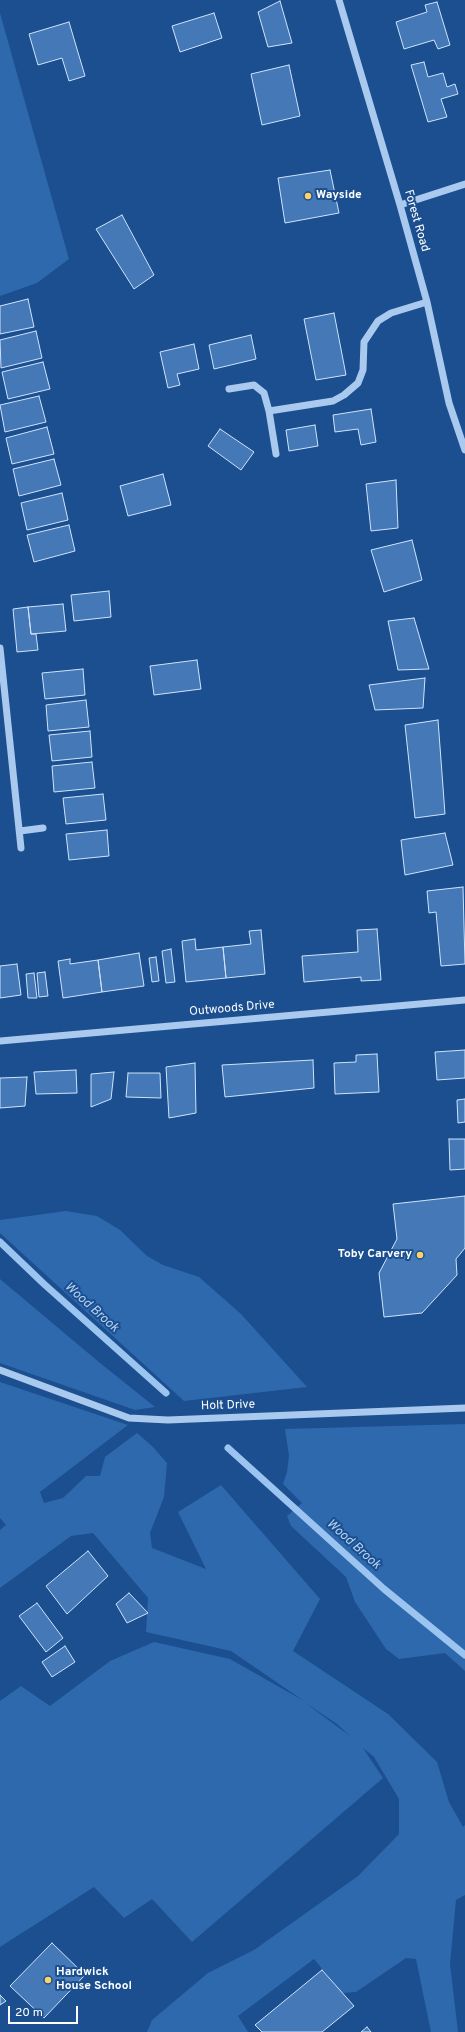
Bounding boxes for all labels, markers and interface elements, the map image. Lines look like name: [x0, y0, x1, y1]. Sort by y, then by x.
street label: Forest Road: [400, 188, 432, 254]
place label: Wayside: [316, 189, 362, 203]
marker: Wayside: [303, 191, 313, 201]
street label: Outwoods Drive: [189, 998, 275, 1020]
place label: Toby Carvery: [338, 1248, 412, 1262]
marker: Toby Carvery: [415, 1250, 425, 1260]
water label: Wood Brook: [61, 1280, 121, 1336]
street label: Holt Drive: [201, 1398, 255, 1414]
water label: Wood Brook: [323, 1517, 383, 1573]
place label: Hardwick House School: [56, 1966, 132, 1994]
marker: Hardwick House School: [43, 1975, 53, 1985]
scale bar: [10, 1998, 80, 2024]
text: 20 m: [15, 2005, 43, 2021]

